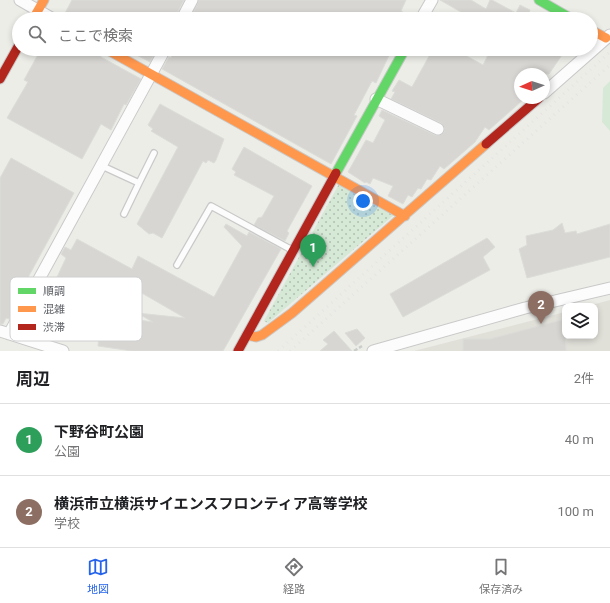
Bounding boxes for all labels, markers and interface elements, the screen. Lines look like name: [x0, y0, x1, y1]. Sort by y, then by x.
search box: [12, 12, 598, 56]
icon: search: [26, 23, 48, 45]
text: ここで検索: [58, 27, 133, 45]
north arrow: [514, 68, 550, 104]
your location: [353, 191, 373, 211]
pin: 1: [300, 234, 326, 267]
legend: [10, 277, 142, 341]
text: 順調: [43, 285, 65, 298]
pin: 2: [528, 291, 554, 324]
text: 混雑: [43, 303, 65, 316]
map controls: [562, 303, 598, 339]
button: layers: [562, 303, 598, 339]
text: 渋滞: [43, 321, 65, 334]
text: 周辺: [16, 369, 50, 389]
text: 2件: [574, 371, 594, 386]
text: 下野谷町公園: [54, 423, 144, 441]
text: 1: [25, 432, 33, 447]
text: 40 m: [565, 432, 594, 447]
text: 公園: [54, 444, 80, 459]
text: 横浜市立横浜サイエンスフロンティア高等学校: [54, 495, 368, 513]
text: 2: [25, 504, 33, 519]
text: 100 m: [557, 504, 594, 519]
text: 学校: [54, 516, 80, 531]
tab: 地図: [87, 556, 109, 596]
tab: 経路: [283, 556, 305, 596]
tab: 保存済み: [479, 556, 523, 596]

